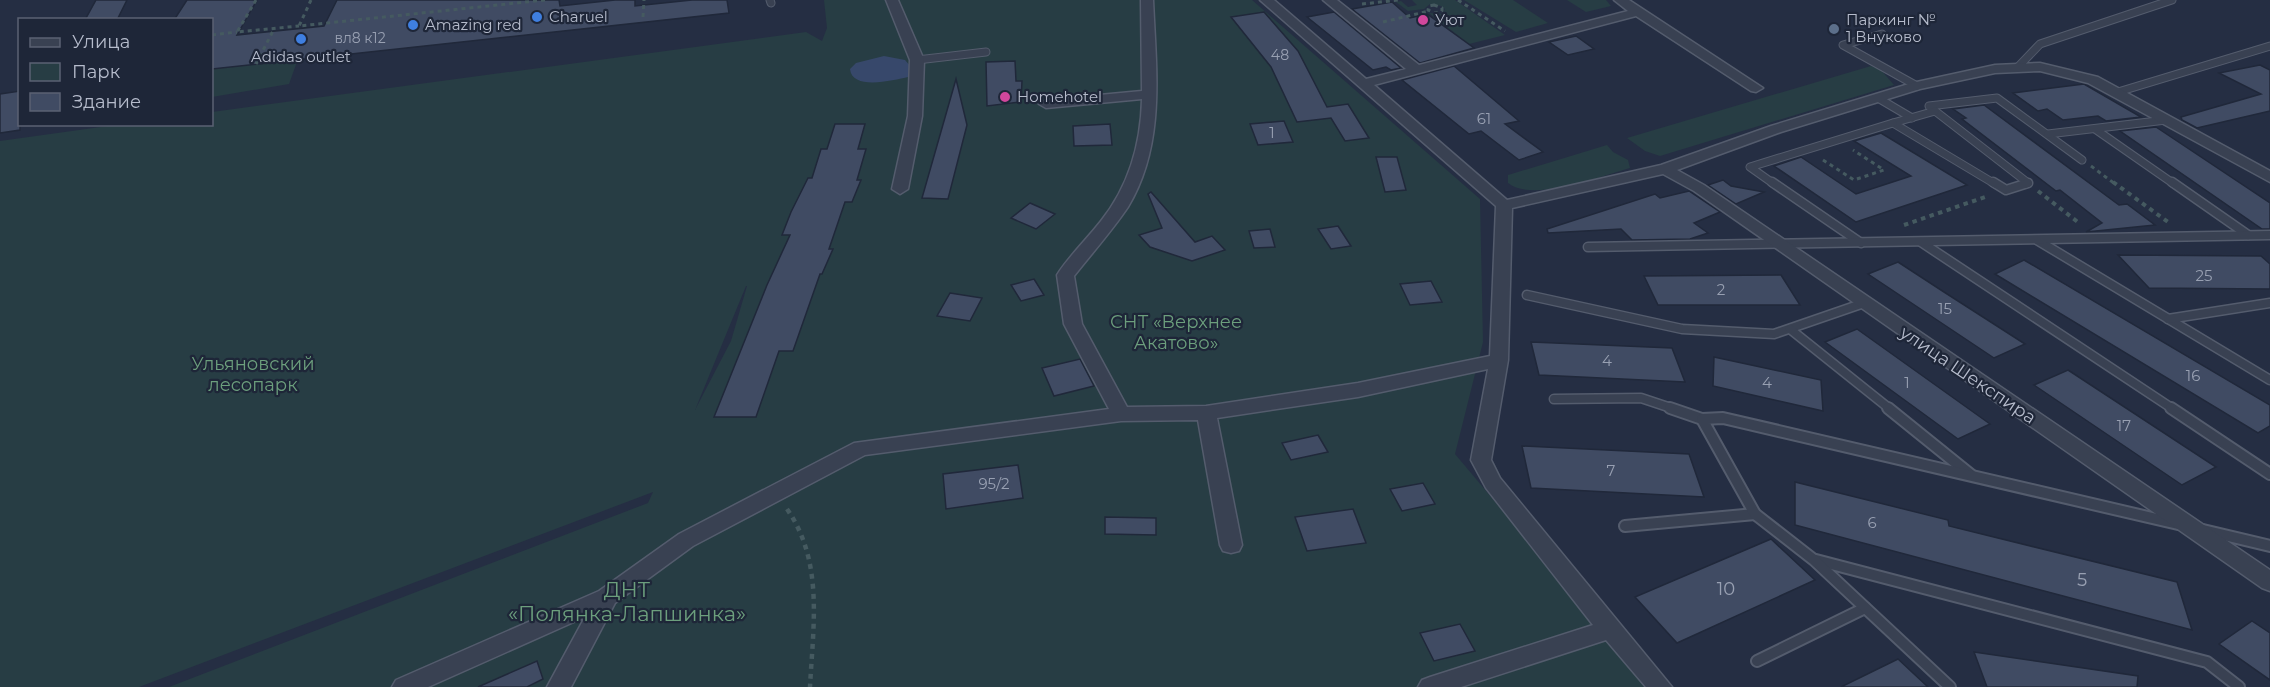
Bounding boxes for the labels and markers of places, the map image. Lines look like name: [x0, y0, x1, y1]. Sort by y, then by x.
place label: Charuel: [549, 7, 608, 26]
marker: Charuel: [530, 10, 544, 24]
place label: Уют: [1435, 10, 1465, 29]
place label: Паркинг № 1 Внуково: [1846, 10, 1936, 46]
marker: Уют: [1416, 13, 1430, 27]
place label: Amazing red: [425, 15, 522, 34]
marker: Amazing red: [406, 18, 420, 32]
marker: Паркинг № 1 Внуково: [1827, 22, 1841, 36]
marker: Adidas outlet: [294, 32, 308, 46]
place label: Adidas outlet: [251, 47, 351, 66]
place label: Homehotel: [1017, 87, 1102, 106]
marker: Homehotel: [998, 90, 1012, 104]

